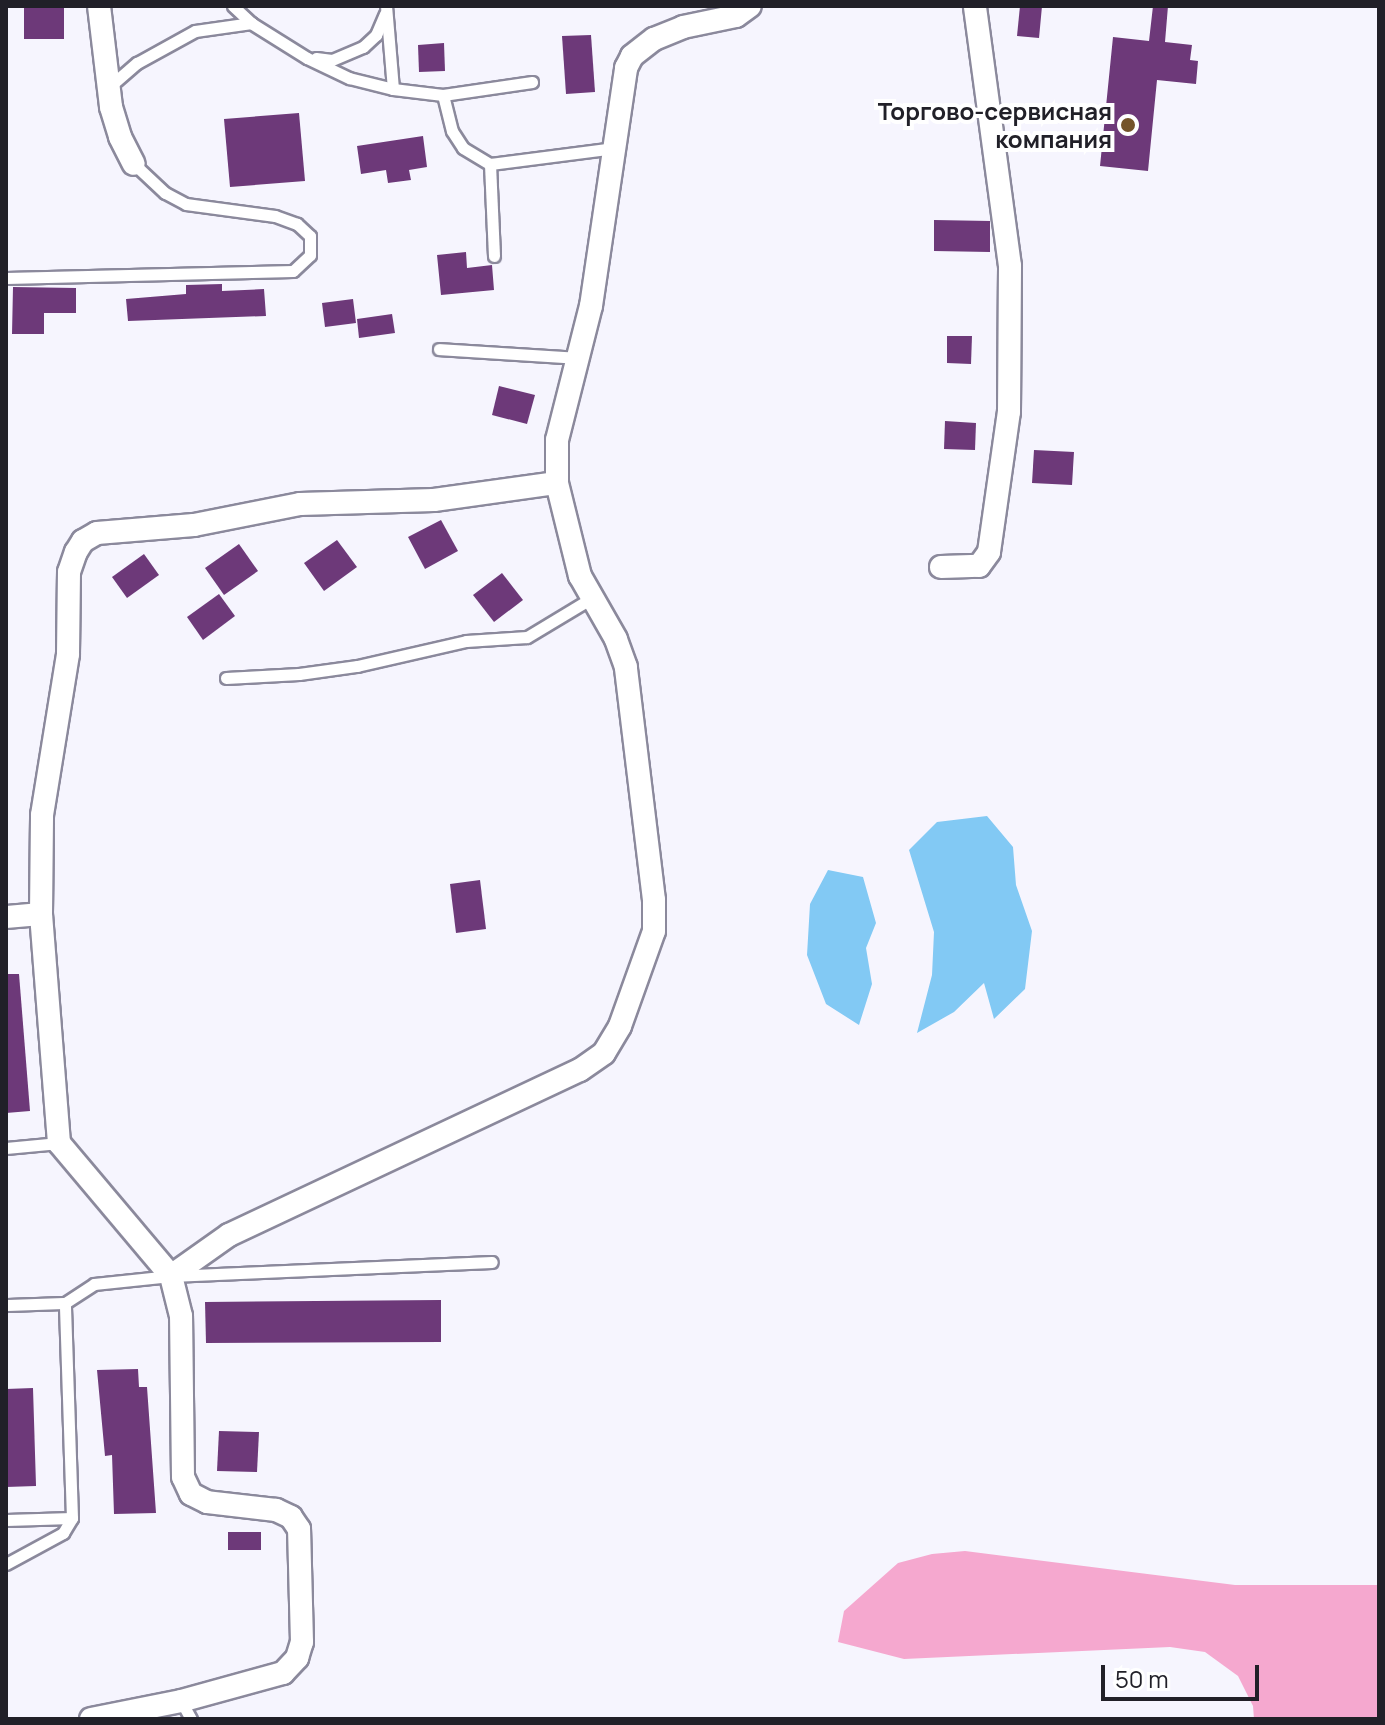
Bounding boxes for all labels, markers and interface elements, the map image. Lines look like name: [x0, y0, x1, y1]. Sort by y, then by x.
place label: Торгово-сервисная компания: [878, 97, 1112, 153]
marker: Торгово-сервисная компания: [1119, 116, 1137, 134]
scale bar: [1105, 1649, 1263, 1699]
text: 50 m: [1115, 1662, 1169, 1695]

